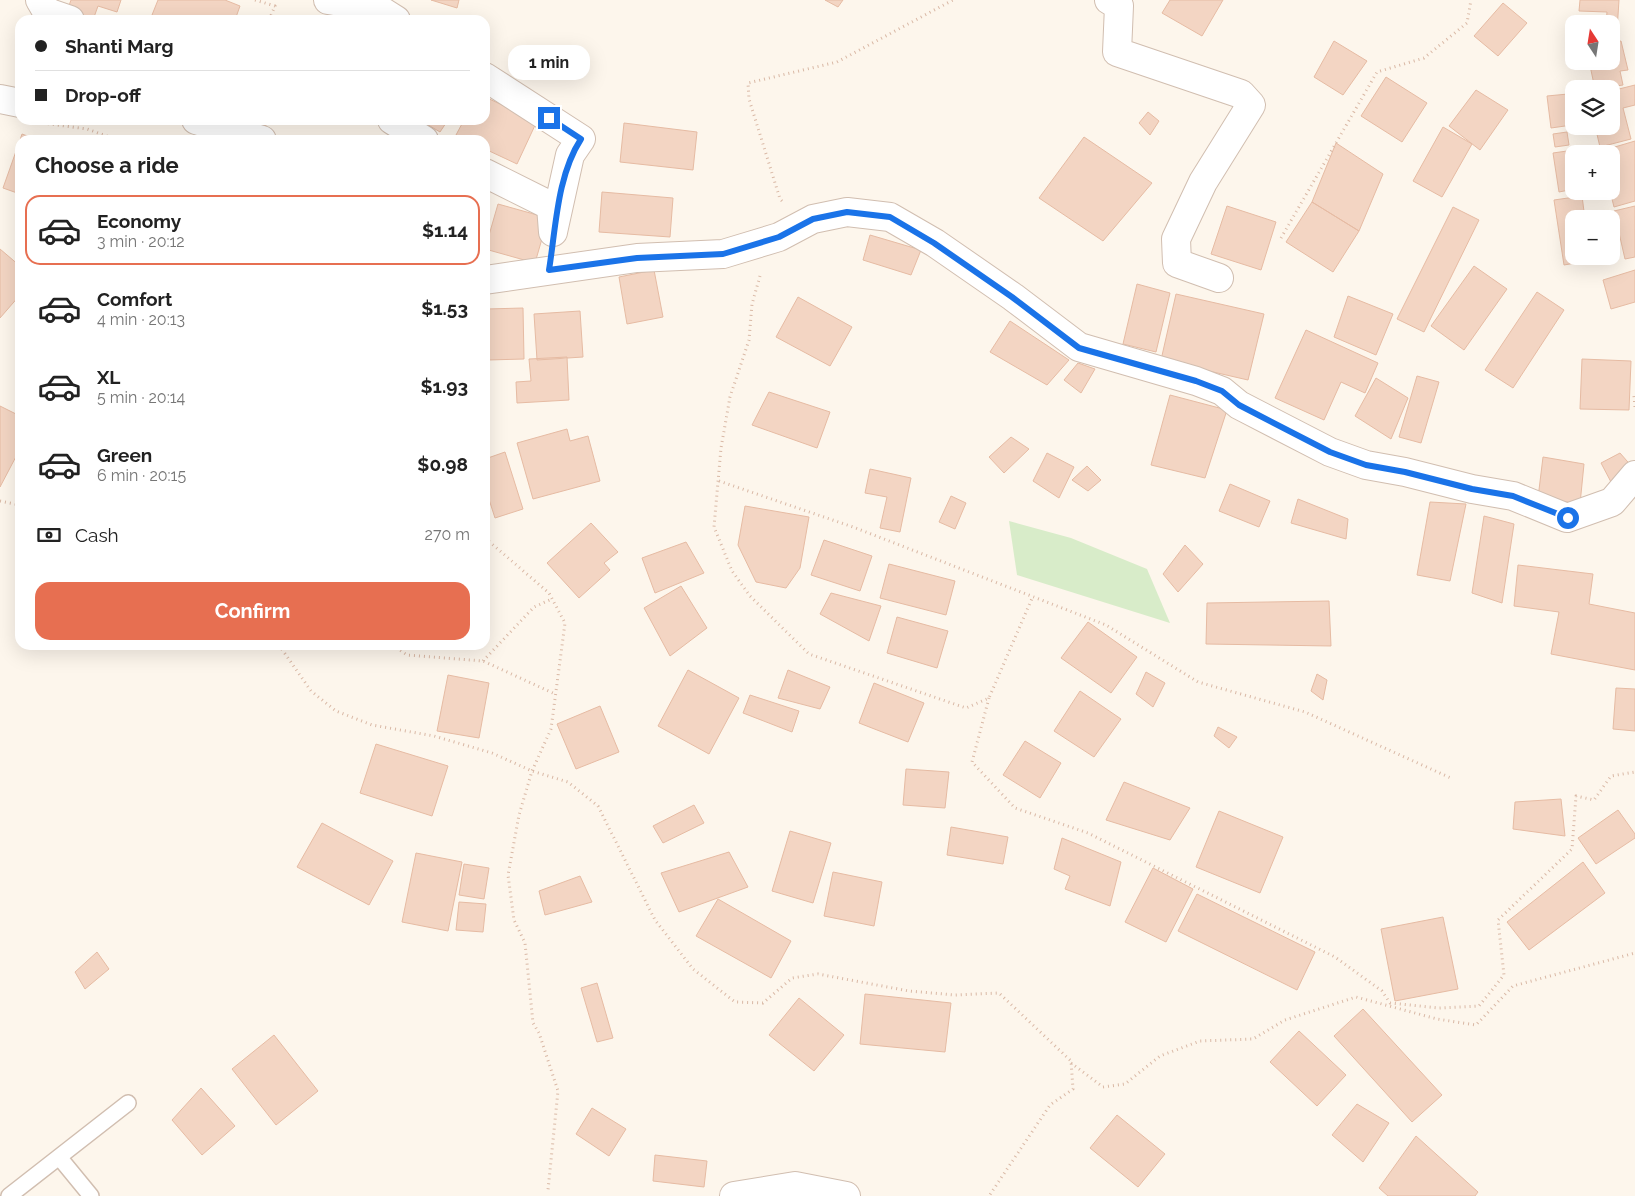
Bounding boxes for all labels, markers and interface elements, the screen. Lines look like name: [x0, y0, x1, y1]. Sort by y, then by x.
north arrow: [1565, 15, 1620, 70]
map controls: [1565, 15, 1620, 265]
text: Shanti Marg: [65, 35, 174, 57]
callout: 1 min: [508, 46, 590, 80]
text: 1 min: [529, 53, 569, 72]
button: layers: [1565, 80, 1620, 135]
text: Drop-off: [65, 84, 141, 106]
route end: [538, 107, 560, 129]
button: +: [1565, 145, 1620, 200]
text: Choose a ride: [35, 152, 179, 178]
icon: car: [37, 208, 82, 253]
text: Economy: [97, 210, 181, 232]
button: −: [1565, 210, 1620, 265]
text: $1.14: [422, 219, 468, 241]
text: 3 min · 20:12: [97, 232, 185, 251]
icon: car: [37, 286, 82, 331]
text: Comfort: [97, 288, 172, 310]
text: $1.53: [421, 297, 468, 319]
text: 4 min · 20:13: [97, 310, 185, 329]
icon: car: [37, 364, 82, 409]
text: XL: [97, 366, 120, 388]
text: $1.93: [420, 375, 468, 397]
text: 5 min · 20:14: [97, 388, 185, 407]
icon: car: [37, 442, 82, 487]
text: Green: [97, 444, 152, 466]
text: $0.98: [417, 453, 468, 475]
text: 6 min · 20:15: [97, 466, 186, 485]
route start: [1557, 507, 1579, 529]
icon: cash: [35, 521, 63, 549]
text: Cash: [75, 524, 119, 546]
text: 270 m: [425, 525, 470, 544]
button: Confirm: [35, 582, 470, 640]

